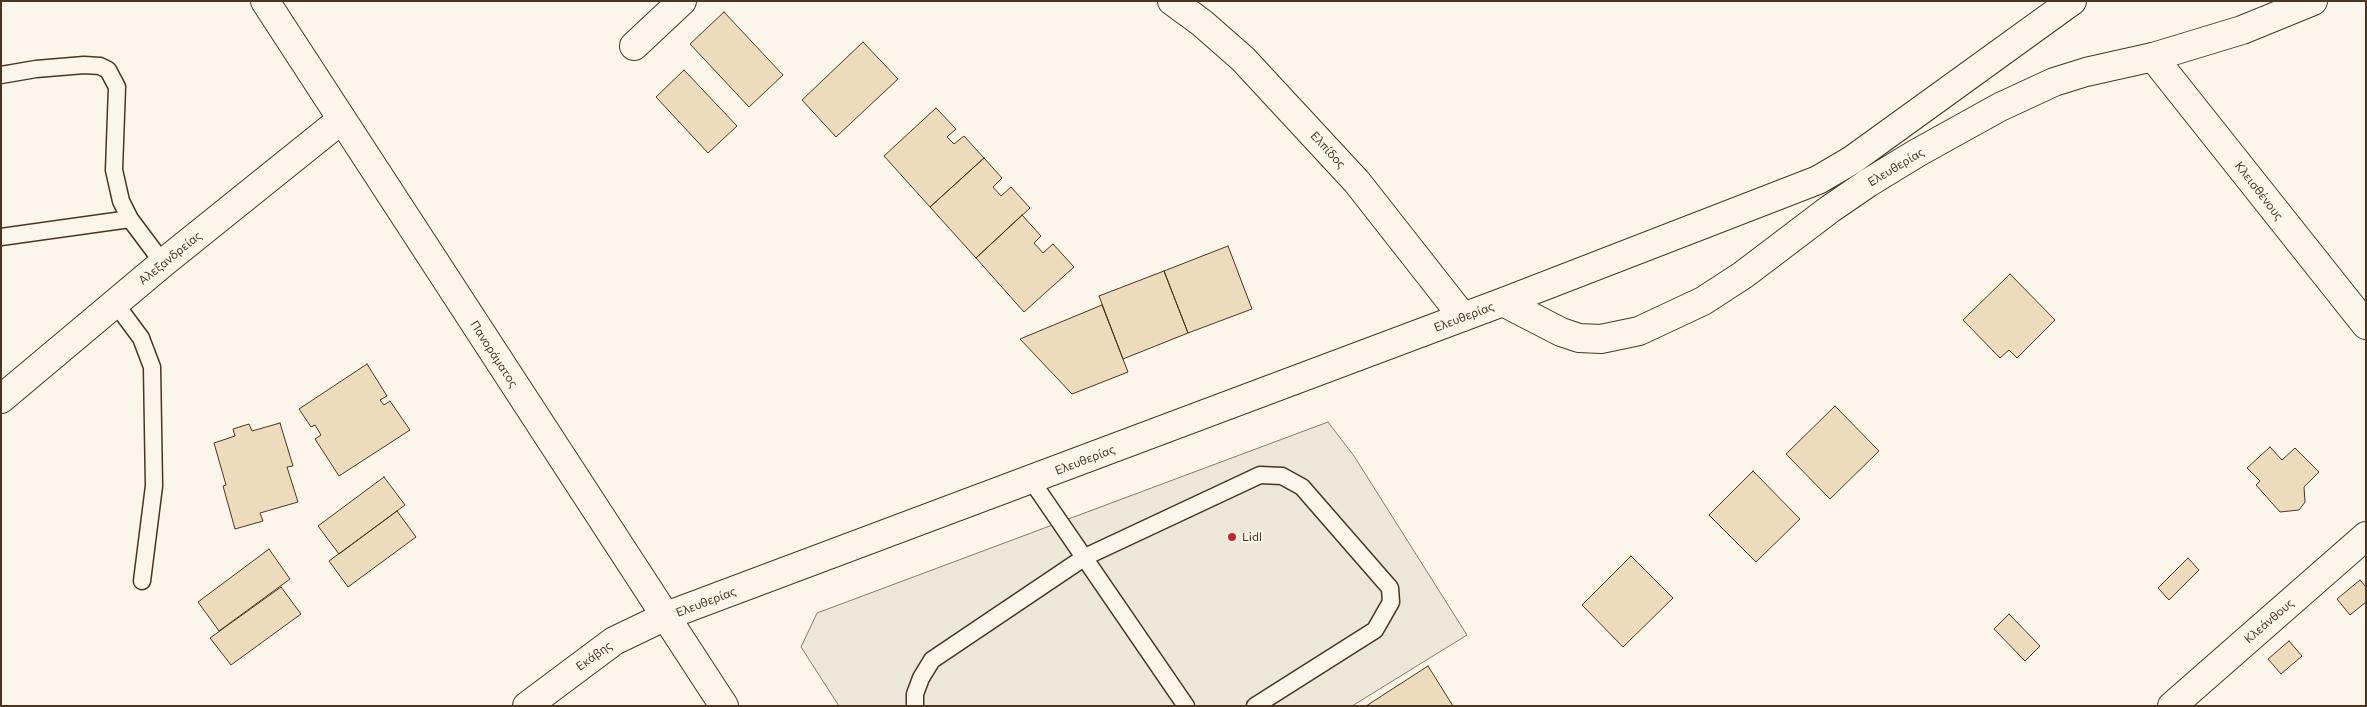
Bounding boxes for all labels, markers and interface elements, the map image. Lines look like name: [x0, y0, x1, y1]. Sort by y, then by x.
street label: Ελπίδος: [1307, 129, 1349, 171]
street label: Ελευθερίας: [1865, 145, 1927, 189]
street label: Κλεισθένους: [2232, 159, 2286, 223]
street label: Αλεξανδρείας: [136, 228, 204, 288]
street label: Ελευθερίας: [1432, 299, 1496, 335]
street label: Πανοράματος: [467, 318, 521, 390]
street label: Ελευθερίας: [1053, 442, 1117, 478]
place label: Lidl: [1242, 530, 1262, 544]
marker: Lidl: [1226, 531, 1238, 543]
street label: Ελευθερίας: [674, 584, 738, 620]
street label: Κλεάνθους: [2241, 596, 2297, 646]
street label: Εκάβης: [573, 638, 615, 674]

